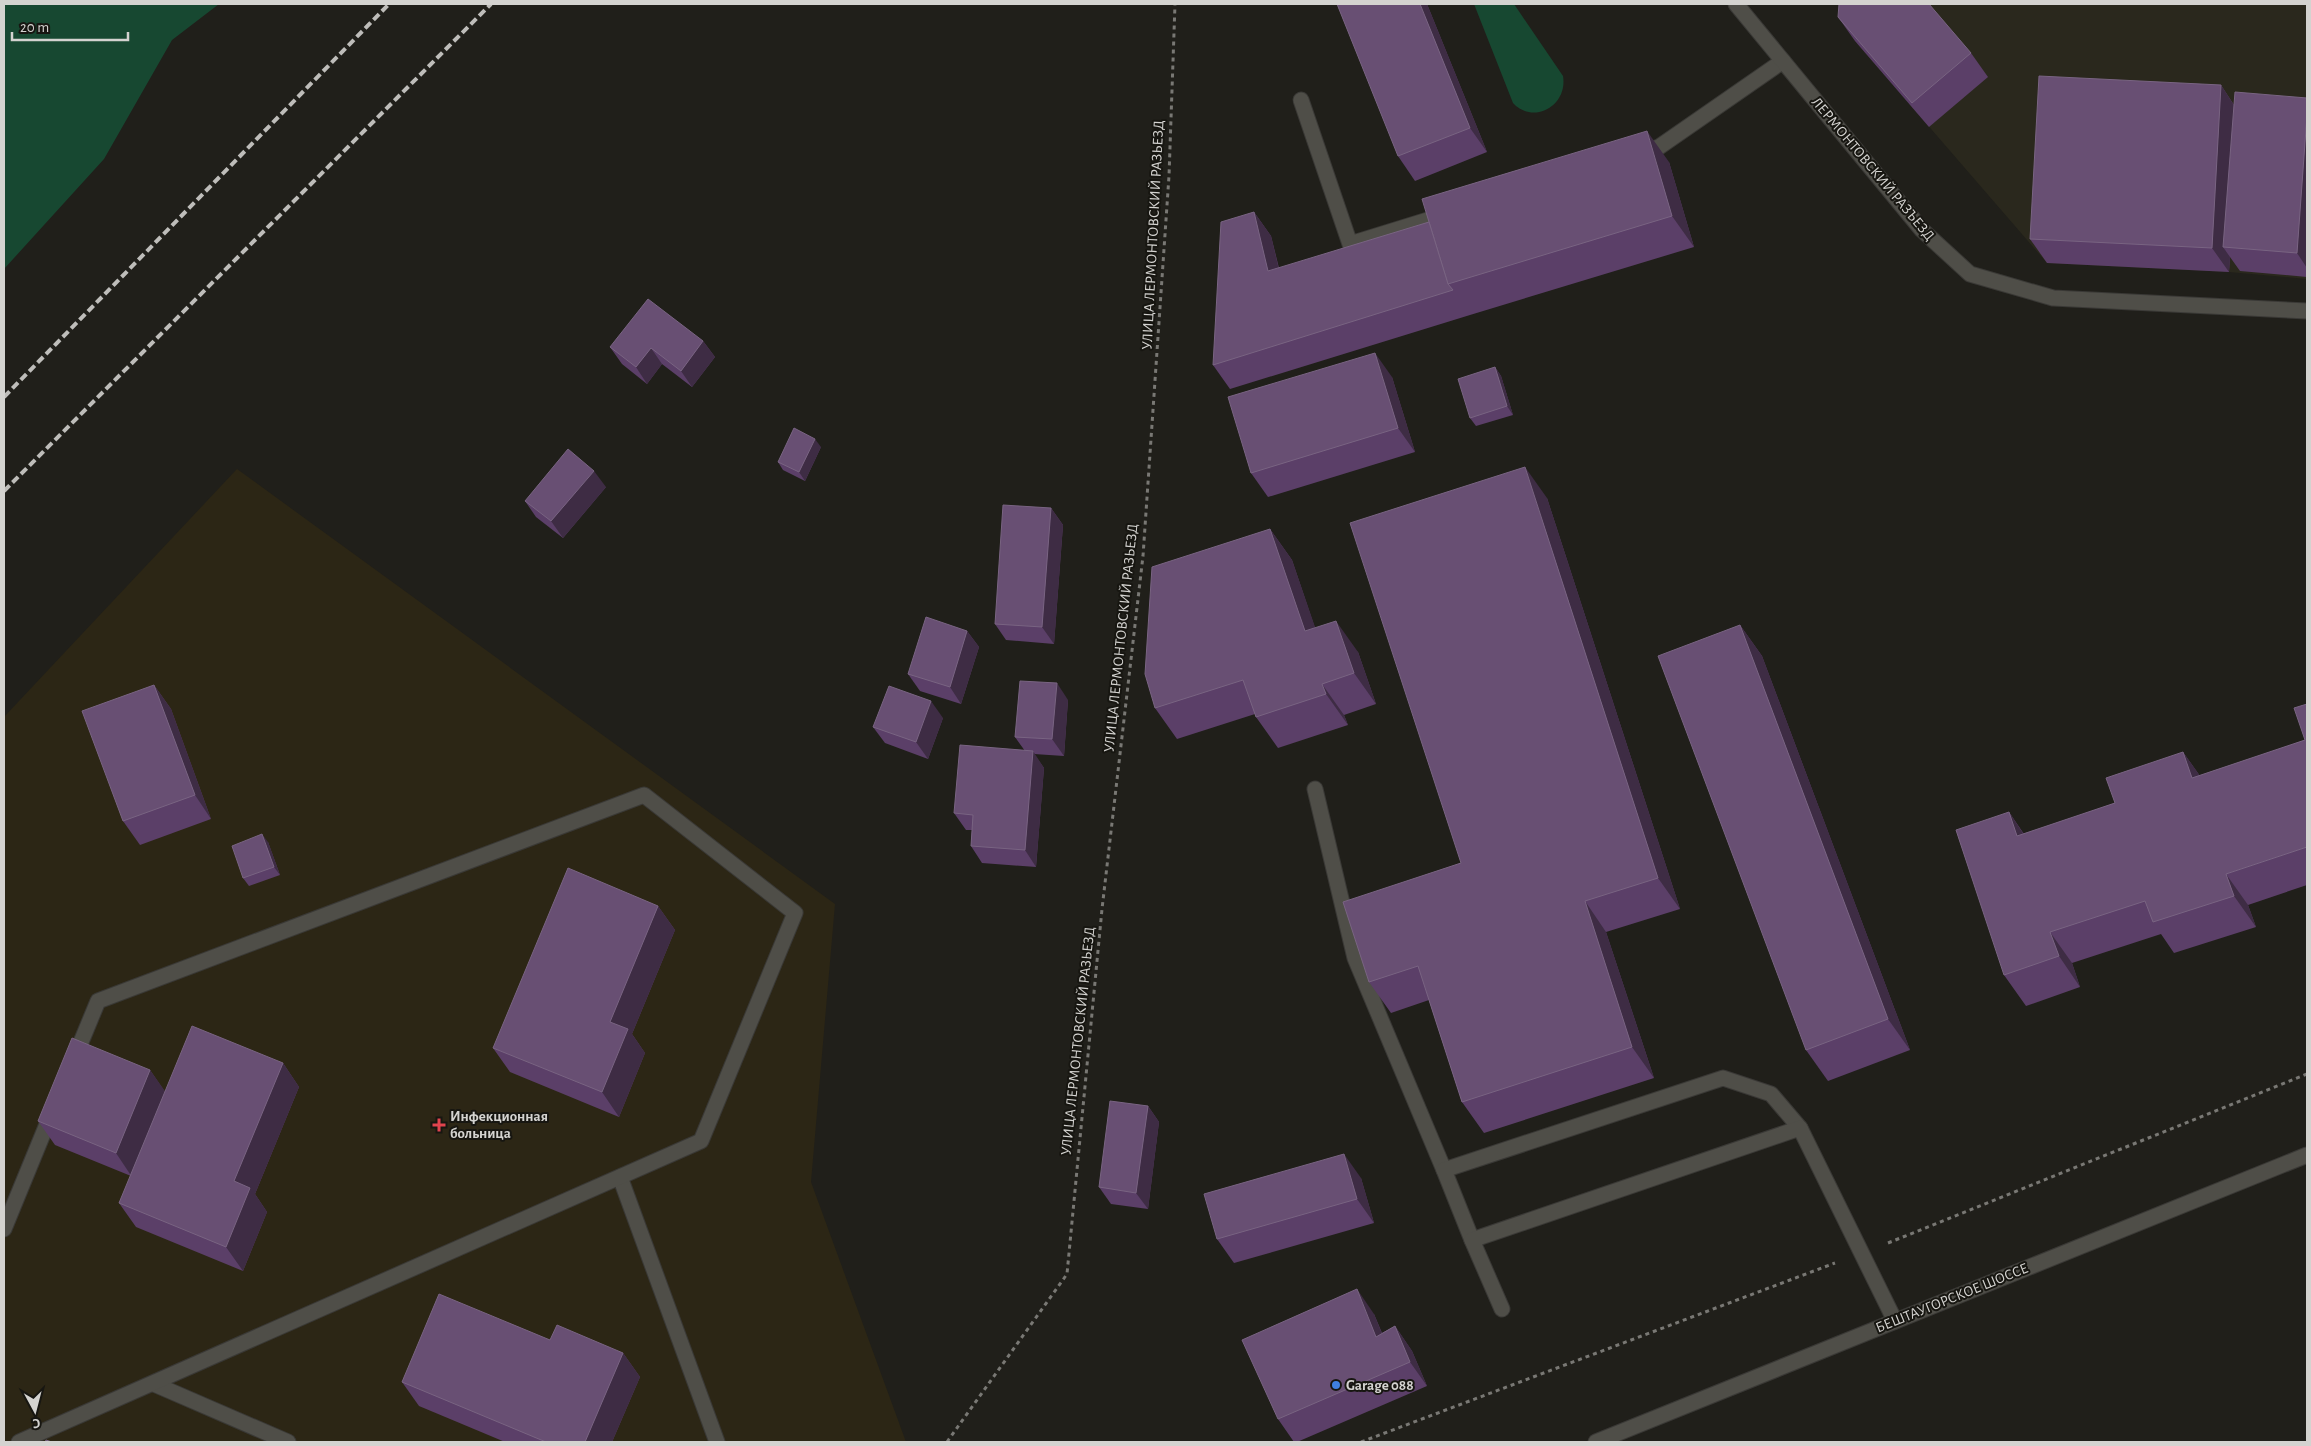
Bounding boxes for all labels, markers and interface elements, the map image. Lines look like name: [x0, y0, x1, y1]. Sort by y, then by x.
scale bar: [12, 10, 129, 42]
text: 20 m: [20, 20, 49, 35]
street label: ЛЕРМОНТОВСКИЙ РАЗЪЕЗД: [1809, 94, 1937, 244]
street label: УЛИЦА ЛЕРМОНТОВСКИЙ РАЗЬЕЗД: [1139, 119, 1167, 350]
street label: УЛИЦА ЛЕРМОНТОВСКИЙ РАЗЬЕЗД: [1102, 523, 1141, 753]
street label: УЛИЦА ЛЕРМОНТОВСКИЙ РАЗЬЕЗД: [1059, 926, 1098, 1156]
place label: Инфекционная больница: [450, 1109, 548, 1141]
marker: Инфекционная больница: [432, 1118, 446, 1132]
street label: БЕШТАУГОРСКОЕ ШОССЕ: [1873, 1260, 2031, 1336]
place label: Garage 088: [1346, 1378, 1414, 1393]
marker: Garage 088: [1330, 1379, 1342, 1391]
north arrow: [10, 1386, 60, 1436]
text: С: [32, 1415, 41, 1430]

